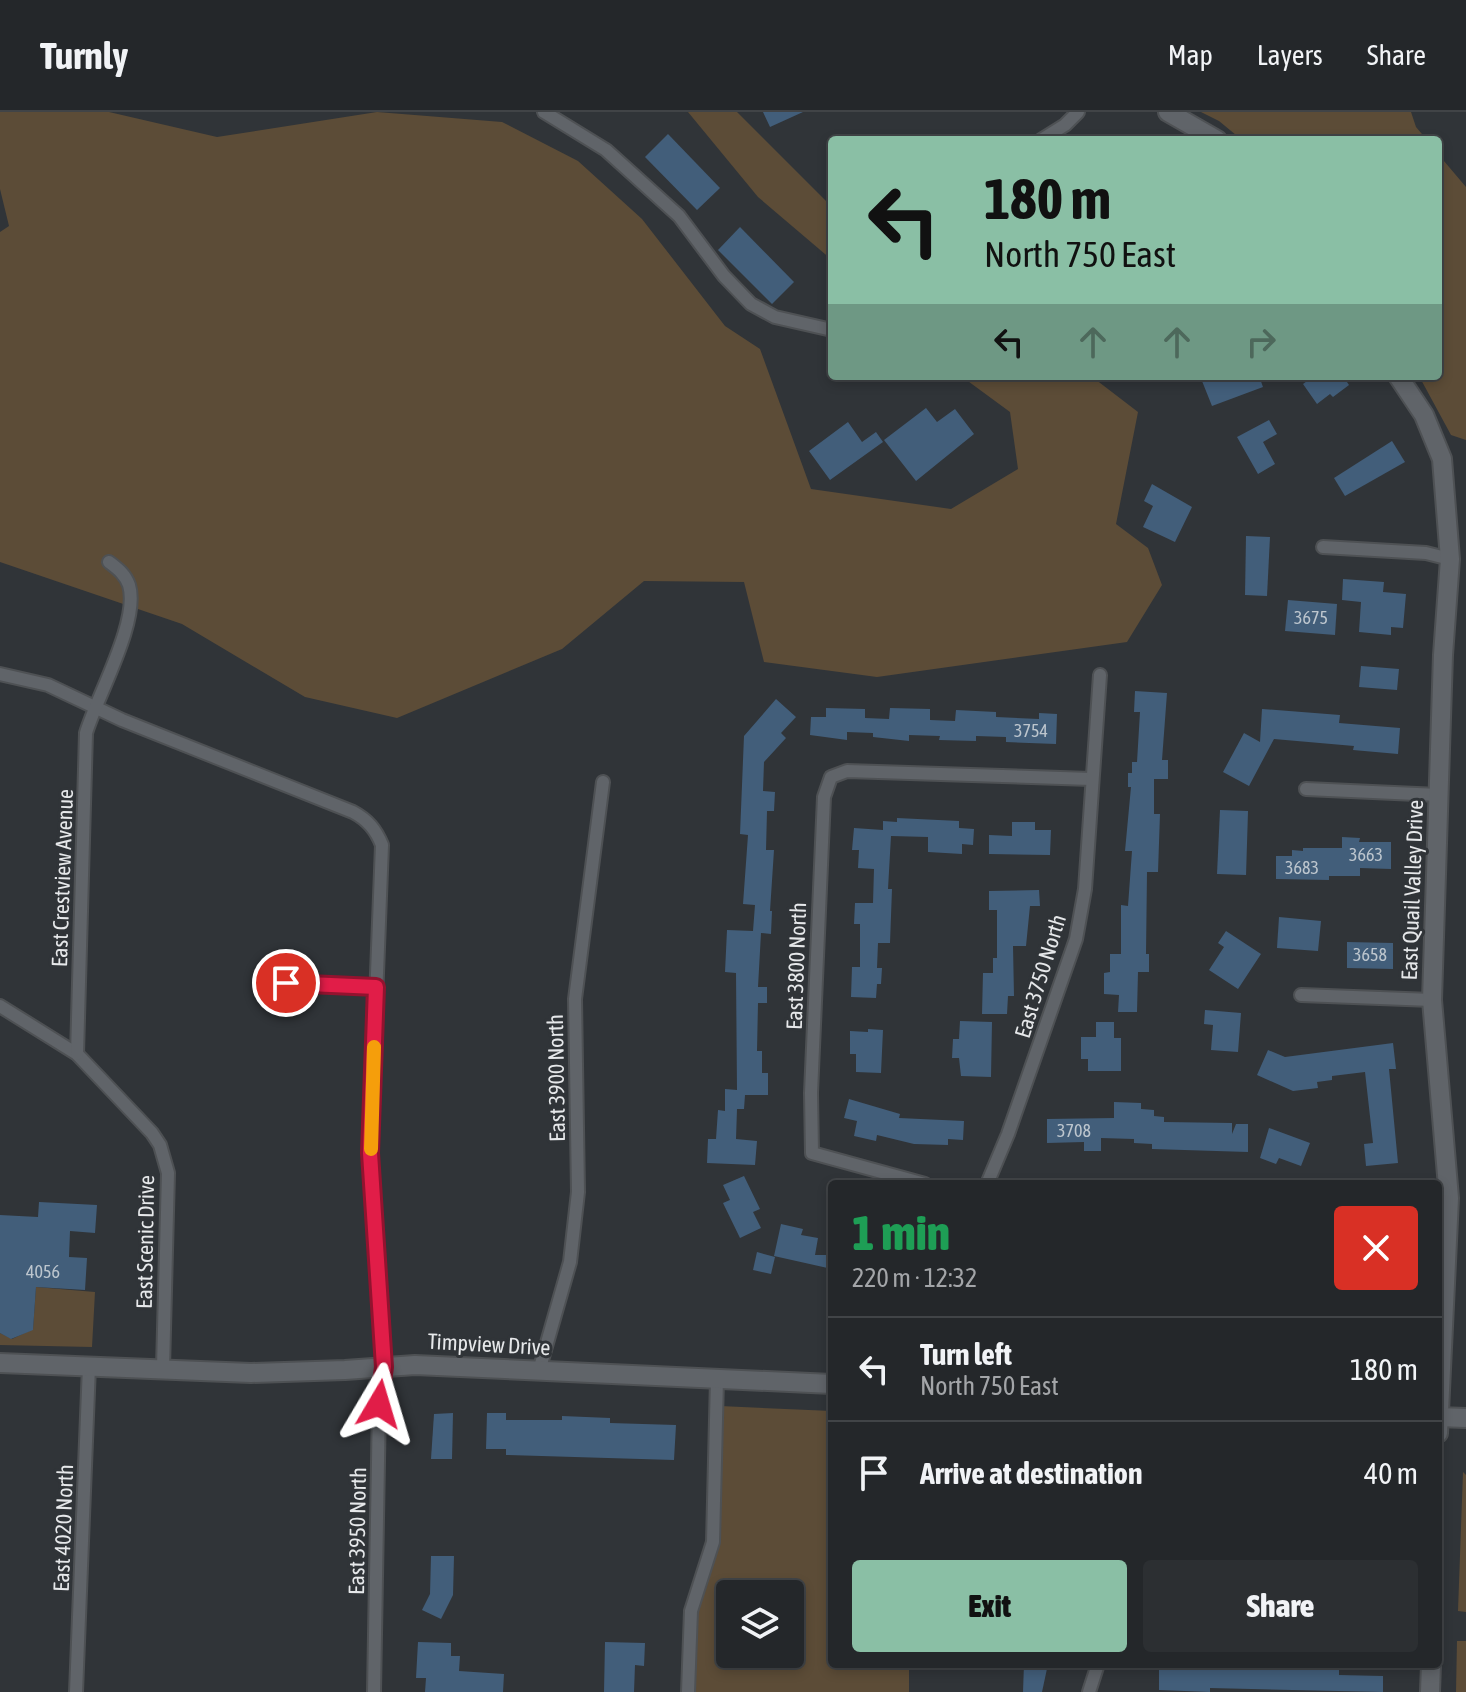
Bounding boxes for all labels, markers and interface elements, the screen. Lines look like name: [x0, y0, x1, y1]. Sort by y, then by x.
text: Turnly: [40, 34, 128, 77]
text: Map: [1168, 39, 1213, 71]
text: Layers: [1257, 39, 1323, 71]
text: Share: [1367, 39, 1426, 71]
text: 180 m: [984, 167, 1111, 231]
icon: left: [852, 168, 956, 272]
text: North 750 East: [984, 233, 1176, 275]
icon: left: [987, 320, 1031, 364]
icon: ahead: [1071, 320, 1115, 364]
icon: ahead: [1155, 320, 1199, 364]
icon: right: [1239, 320, 1283, 364]
house number: 3675: [1294, 607, 1328, 628]
house number: 3754: [1014, 720, 1048, 741]
street label: East Crestview Avenue: [46, 789, 78, 967]
street label: East Quail Valley Drive: [1396, 799, 1428, 981]
house number: 3663: [1349, 844, 1383, 865]
house number: 3683: [1285, 857, 1319, 878]
street label: East 3800 North: [781, 902, 811, 1030]
street label: East 3750 North: [1009, 911, 1071, 1041]
house number: 3658: [1353, 944, 1387, 965]
pin: [252, 949, 320, 1017]
icon: arrive: [264, 961, 308, 1005]
street label: East 3900 North: [542, 1014, 570, 1142]
house number: 3708: [1057, 1120, 1091, 1141]
street label: East Scenic Drive: [131, 1175, 159, 1309]
text: 1 min: [852, 1205, 950, 1260]
button: close: [1334, 1206, 1418, 1290]
house number: 4056: [26, 1261, 60, 1282]
text: 220 m · 12:32: [852, 1263, 977, 1293]
street label: Timpview Drive: [427, 1328, 551, 1360]
text: Turn left: [920, 1337, 1012, 1371]
icon: left: [852, 1347, 896, 1391]
text: 180 m: [1350, 1352, 1418, 1386]
position arrow: [337, 1362, 421, 1446]
text: North 750 East: [920, 1371, 1059, 1401]
icon: arrive: [852, 1451, 896, 1495]
text: Arrive at destination: [920, 1456, 1142, 1490]
text: 40 m: [1364, 1456, 1418, 1490]
street label: East 4020 North: [48, 1464, 78, 1592]
street label: East 3950 North: [343, 1467, 371, 1595]
button: Exit: [852, 1560, 1127, 1652]
button: Share: [1143, 1560, 1418, 1652]
map controls: [716, 1580, 804, 1668]
button: layers: [716, 1580, 804, 1668]

